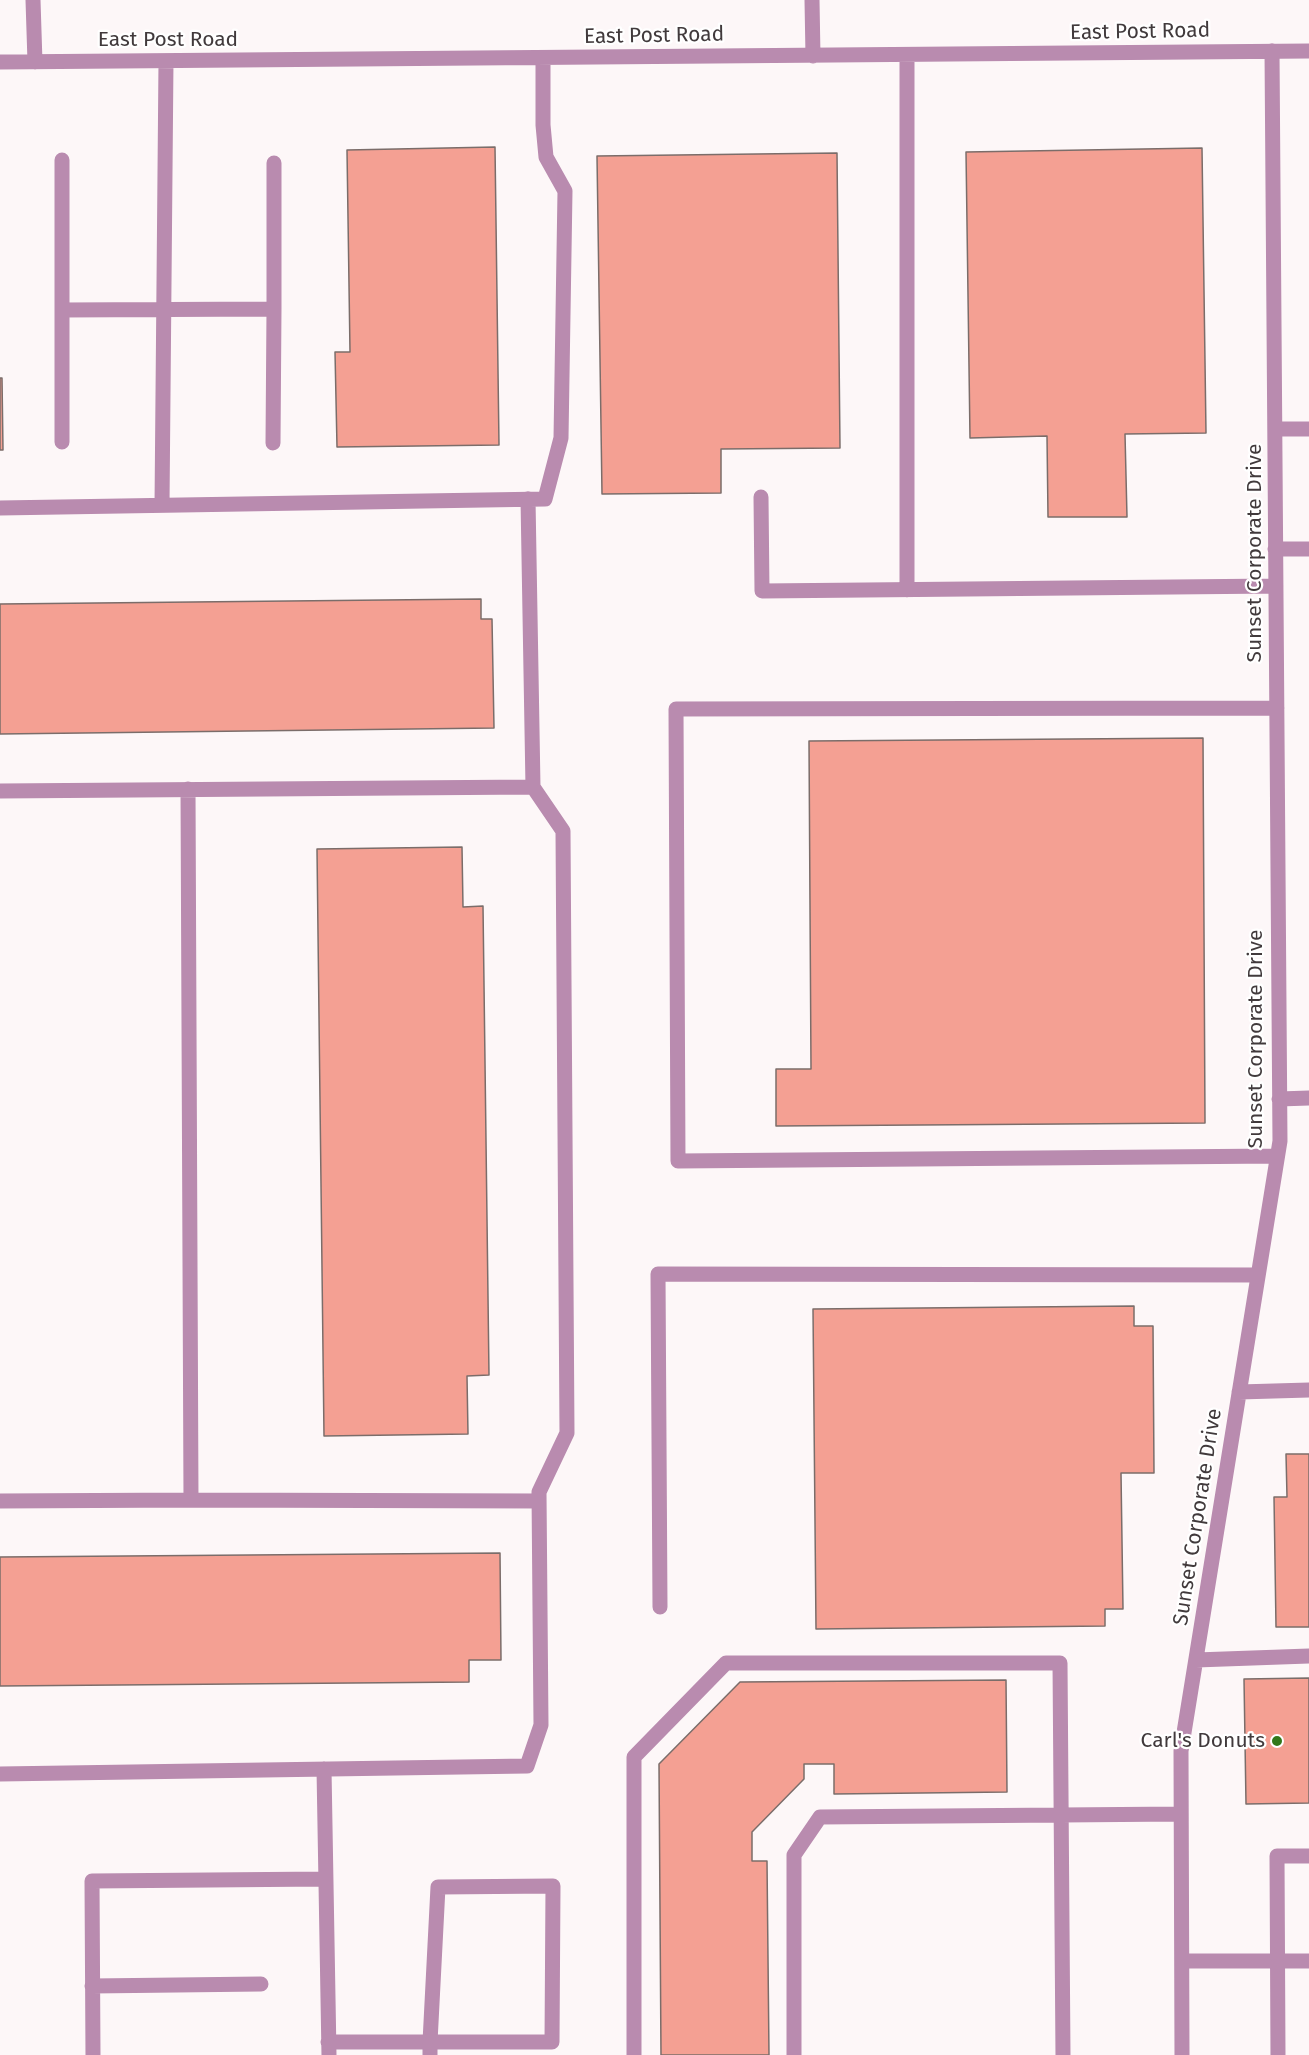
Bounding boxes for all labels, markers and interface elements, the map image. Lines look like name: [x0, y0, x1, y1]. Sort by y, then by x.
street label: East Post Road: [1070, 18, 1210, 46]
street label: East Post Road: [584, 22, 724, 50]
street label: East Post Road: [98, 27, 238, 53]
street label: Sunset Corporate Drive: [1242, 443, 1268, 663]
street label: Sunset Corporate Drive: [1243, 929, 1269, 1149]
street label: Sunset Corporate Drive: [1168, 1407, 1228, 1627]
place label: Carl's Donuts: [1141, 1728, 1265, 1754]
marker: Carl's Donuts: [1270, 1734, 1284, 1748]

